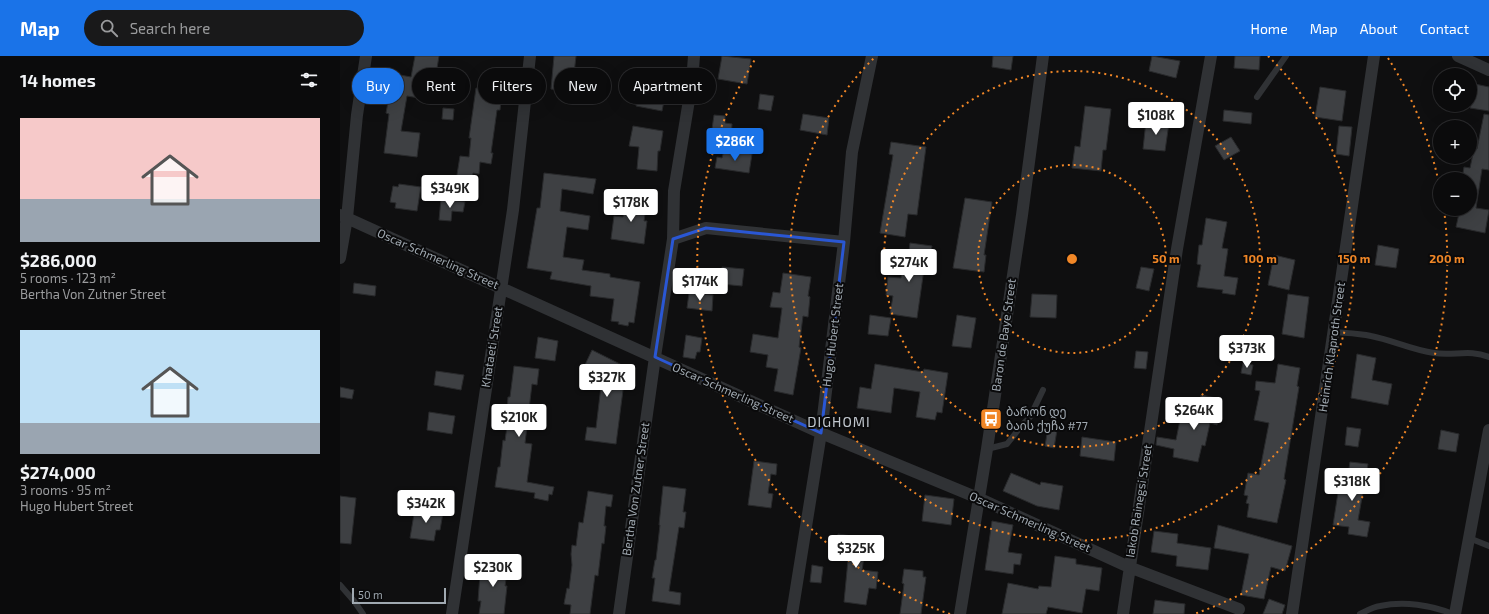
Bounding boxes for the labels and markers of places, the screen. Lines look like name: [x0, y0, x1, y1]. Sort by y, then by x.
pin: $108K: [1128, 102, 1184, 136]
pin: $286K: [707, 128, 763, 162]
pin: $349K: [422, 175, 478, 209]
pin: $178K: [603, 189, 659, 223]
pin: $274K: [881, 249, 937, 283]
centre of rings: [1065, 252, 1079, 266]
pin: $174K: [672, 268, 728, 302]
pin: $373K: [1219, 335, 1275, 369]
pin: $327K: [579, 364, 635, 398]
pin: $264K: [1166, 397, 1222, 431]
pin: $210K: [491, 404, 547, 438]
place label: ბარონ დე ბაის ქუჩა #77: [1006, 404, 1088, 433]
bus stop icon: ბარონ დე ბაის ქუჩა #77: [978, 406, 1004, 432]
pin: $318K: [1324, 468, 1380, 502]
pin: $342K: [398, 490, 454, 524]
pin: $325K: [828, 535, 884, 569]
pin: $230K: [465, 554, 521, 588]

